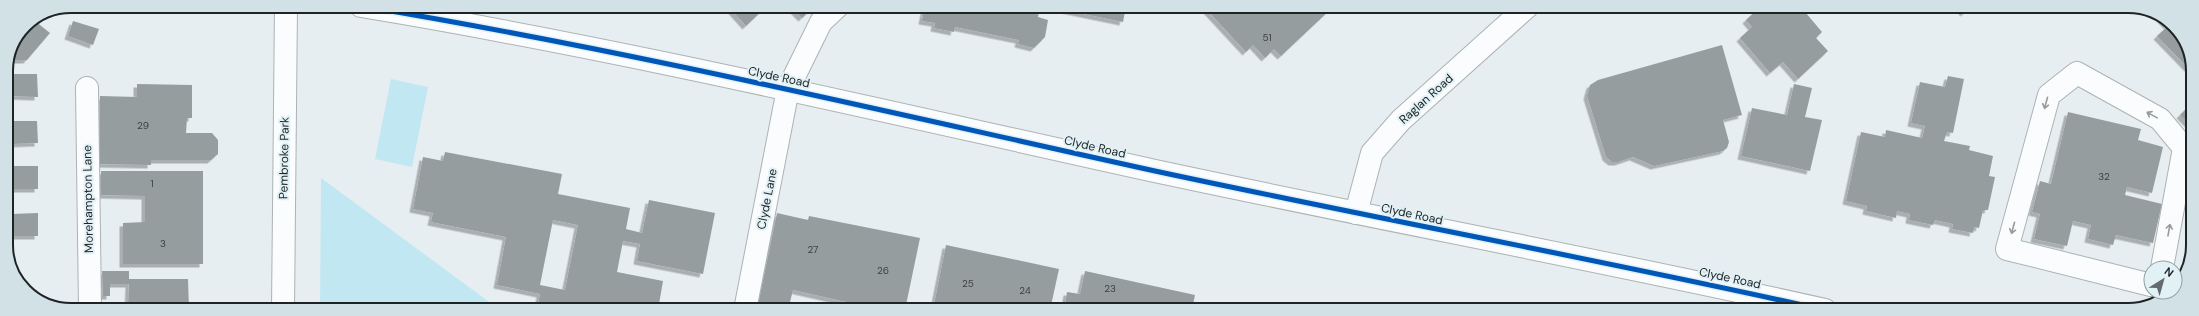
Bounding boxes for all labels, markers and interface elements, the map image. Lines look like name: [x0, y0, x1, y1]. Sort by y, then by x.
house number: 51: [1262, 31, 1272, 44]
street label: Clyde Road: [747, 63, 811, 91]
street label: Raglan Road: [1396, 71, 1456, 127]
one-way arrow: [2042, 96, 2050, 109]
one-way arrow: [2146, 110, 2158, 118]
street label: Pembroke Park: [275, 117, 293, 199]
house number: 29: [137, 119, 149, 132]
street label: Clyde Road: [1063, 132, 1127, 162]
street label: Morehampton Lane: [79, 145, 97, 253]
street label: Clyde Lane: [753, 167, 781, 231]
house number: 32: [2098, 170, 2110, 183]
house number: 1: [150, 177, 154, 190]
street label: Clyde Road: [1380, 200, 1444, 228]
one-way arrow: [2009, 222, 2016, 235]
one-way arrow: [2165, 224, 2173, 237]
house number: 3: [160, 237, 166, 250]
house number: 27: [808, 243, 818, 256]
north arrow: [2143, 260, 2183, 300]
house number: 26: [877, 264, 889, 277]
street label: Clyde Road: [1698, 264, 1762, 292]
text: N: [2162, 264, 2176, 280]
house number: 25: [962, 277, 974, 290]
house number: 23: [1104, 282, 1116, 295]
house number: 24: [1019, 284, 1031, 297]

